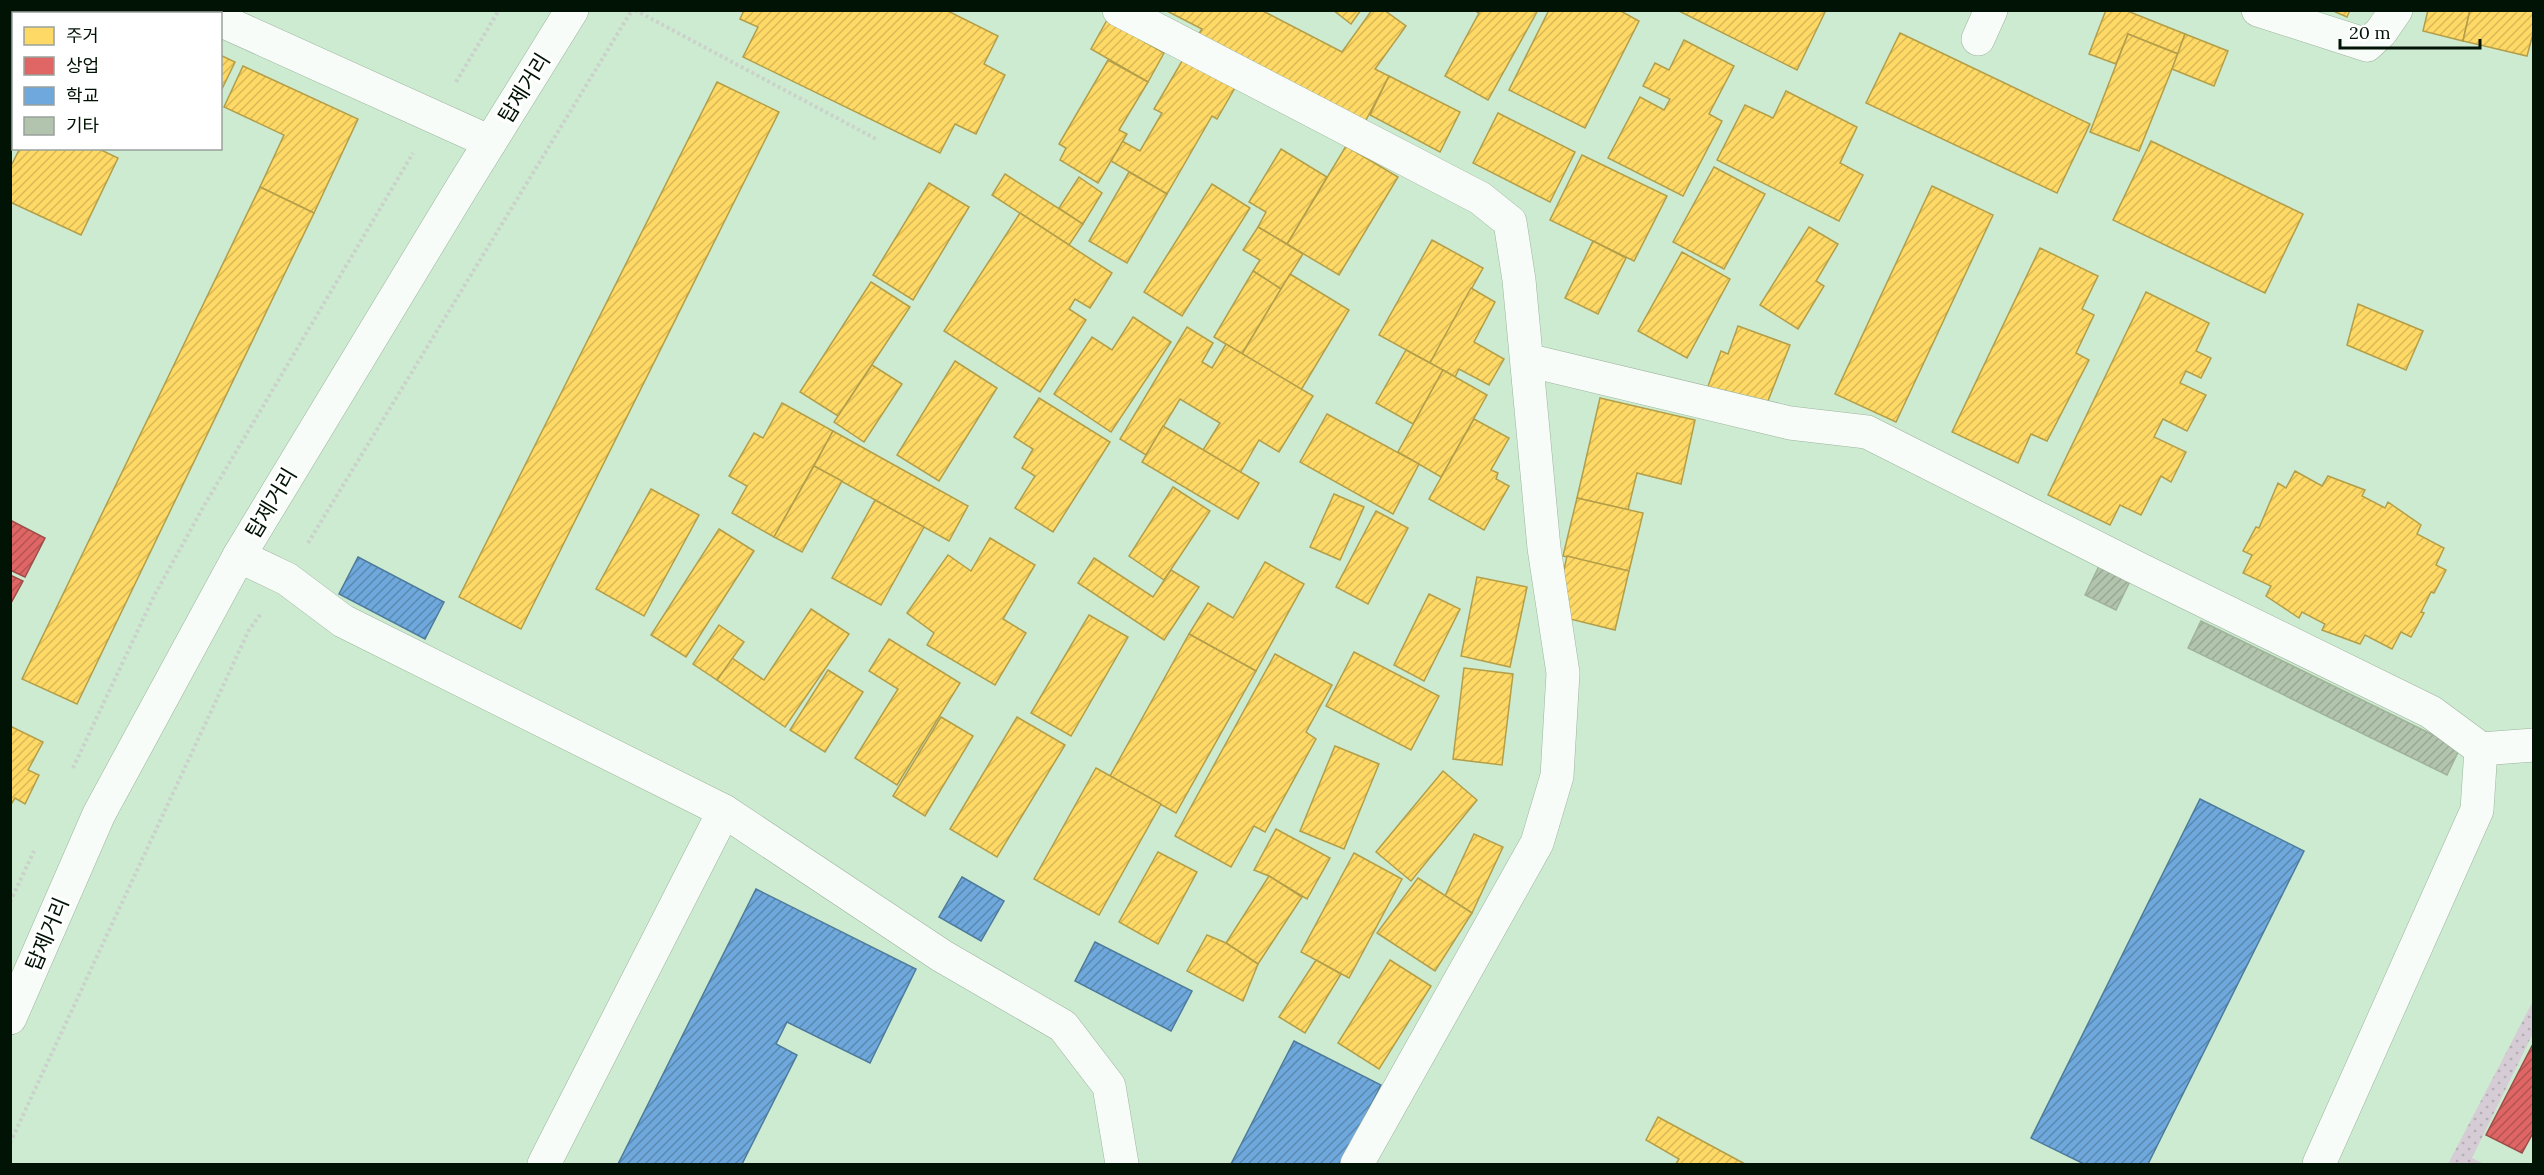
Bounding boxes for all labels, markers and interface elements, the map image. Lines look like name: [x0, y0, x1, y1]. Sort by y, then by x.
legend: [12, 12, 222, 150]
scale bar: [2340, 12, 2480, 50]
text: 20 m: [2349, 21, 2391, 44]
text: 주거: [66, 24, 99, 47]
street label: 탑제거리: [492, 48, 556, 128]
text: 상업: [66, 54, 99, 77]
text: 학교: [66, 84, 99, 107]
text: 기타: [66, 114, 100, 137]
street label: 탑제거리: [240, 463, 302, 543]
street label: 탑제거리: [19, 893, 75, 975]

